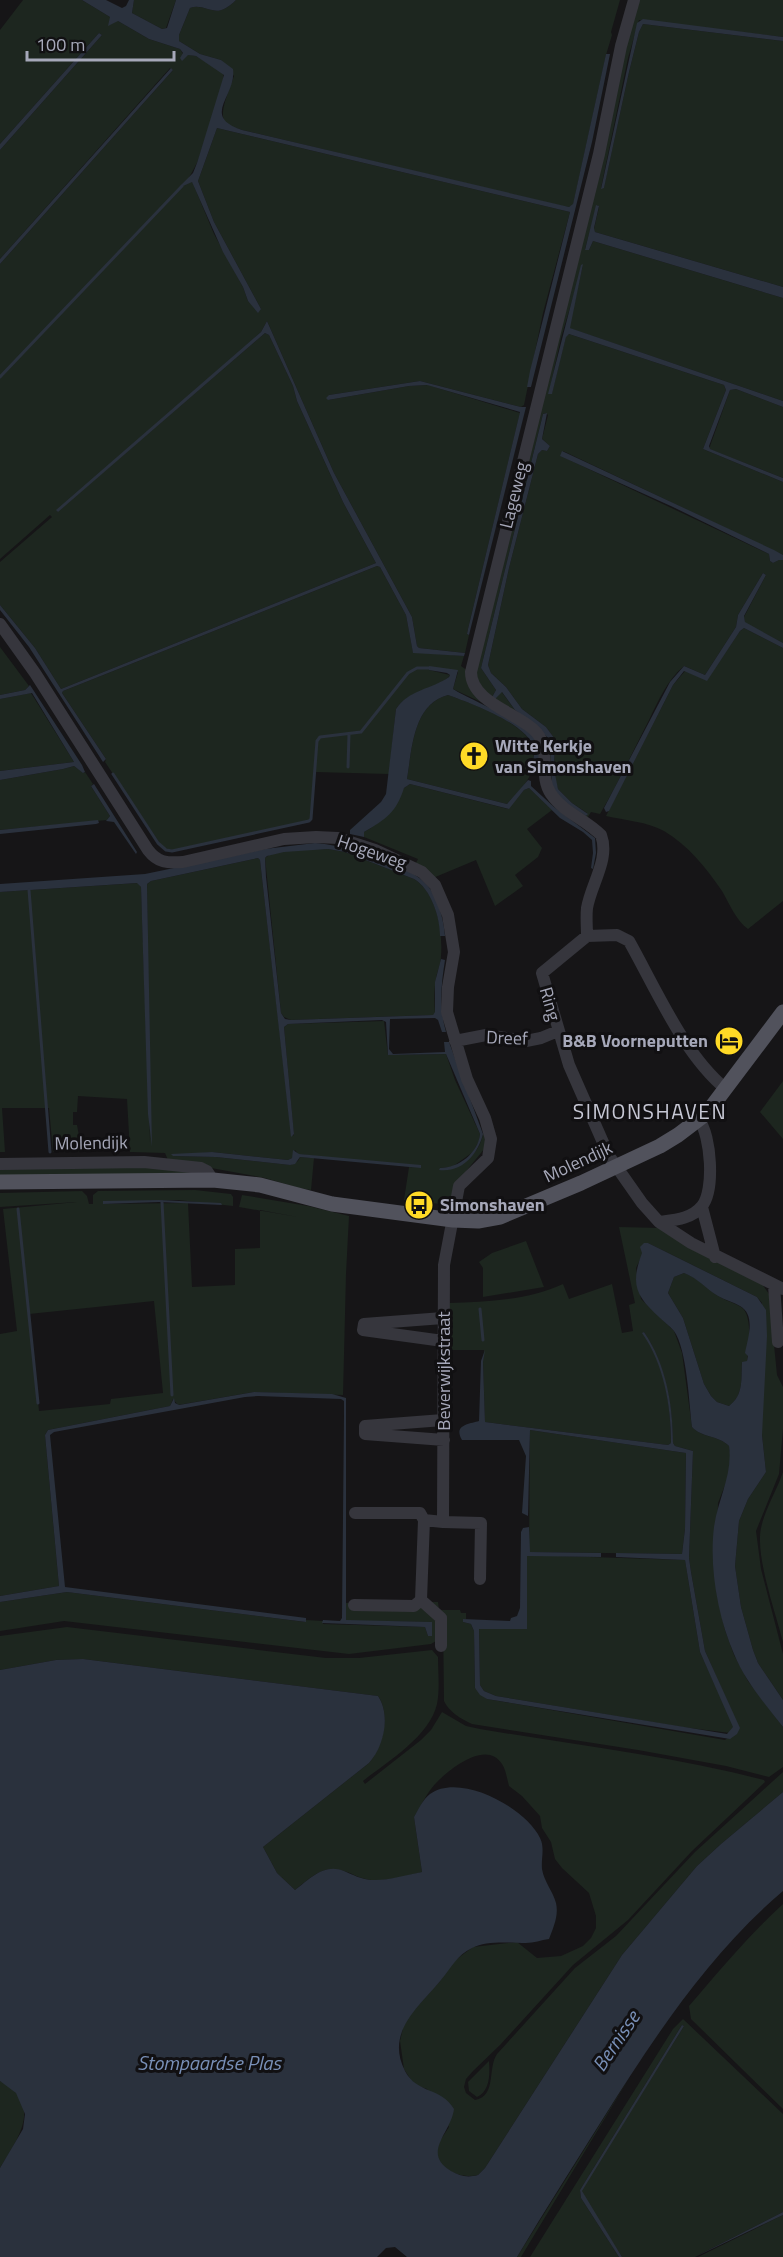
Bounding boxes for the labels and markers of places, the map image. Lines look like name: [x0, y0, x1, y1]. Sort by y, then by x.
place label: Witte Kerkje van Simonshaven: [495, 732, 632, 780]
church icon: Witte Kerkje van Simonshaven: [458, 740, 490, 772]
hotel icon: B&B Voorneputten: [713, 1025, 745, 1057]
place label: B&B Voorneputten: [562, 1027, 708, 1054]
bus stop icon: Simonshaven: [403, 1189, 435, 1221]
place label: Simonshaven: [440, 1191, 545, 1218]

